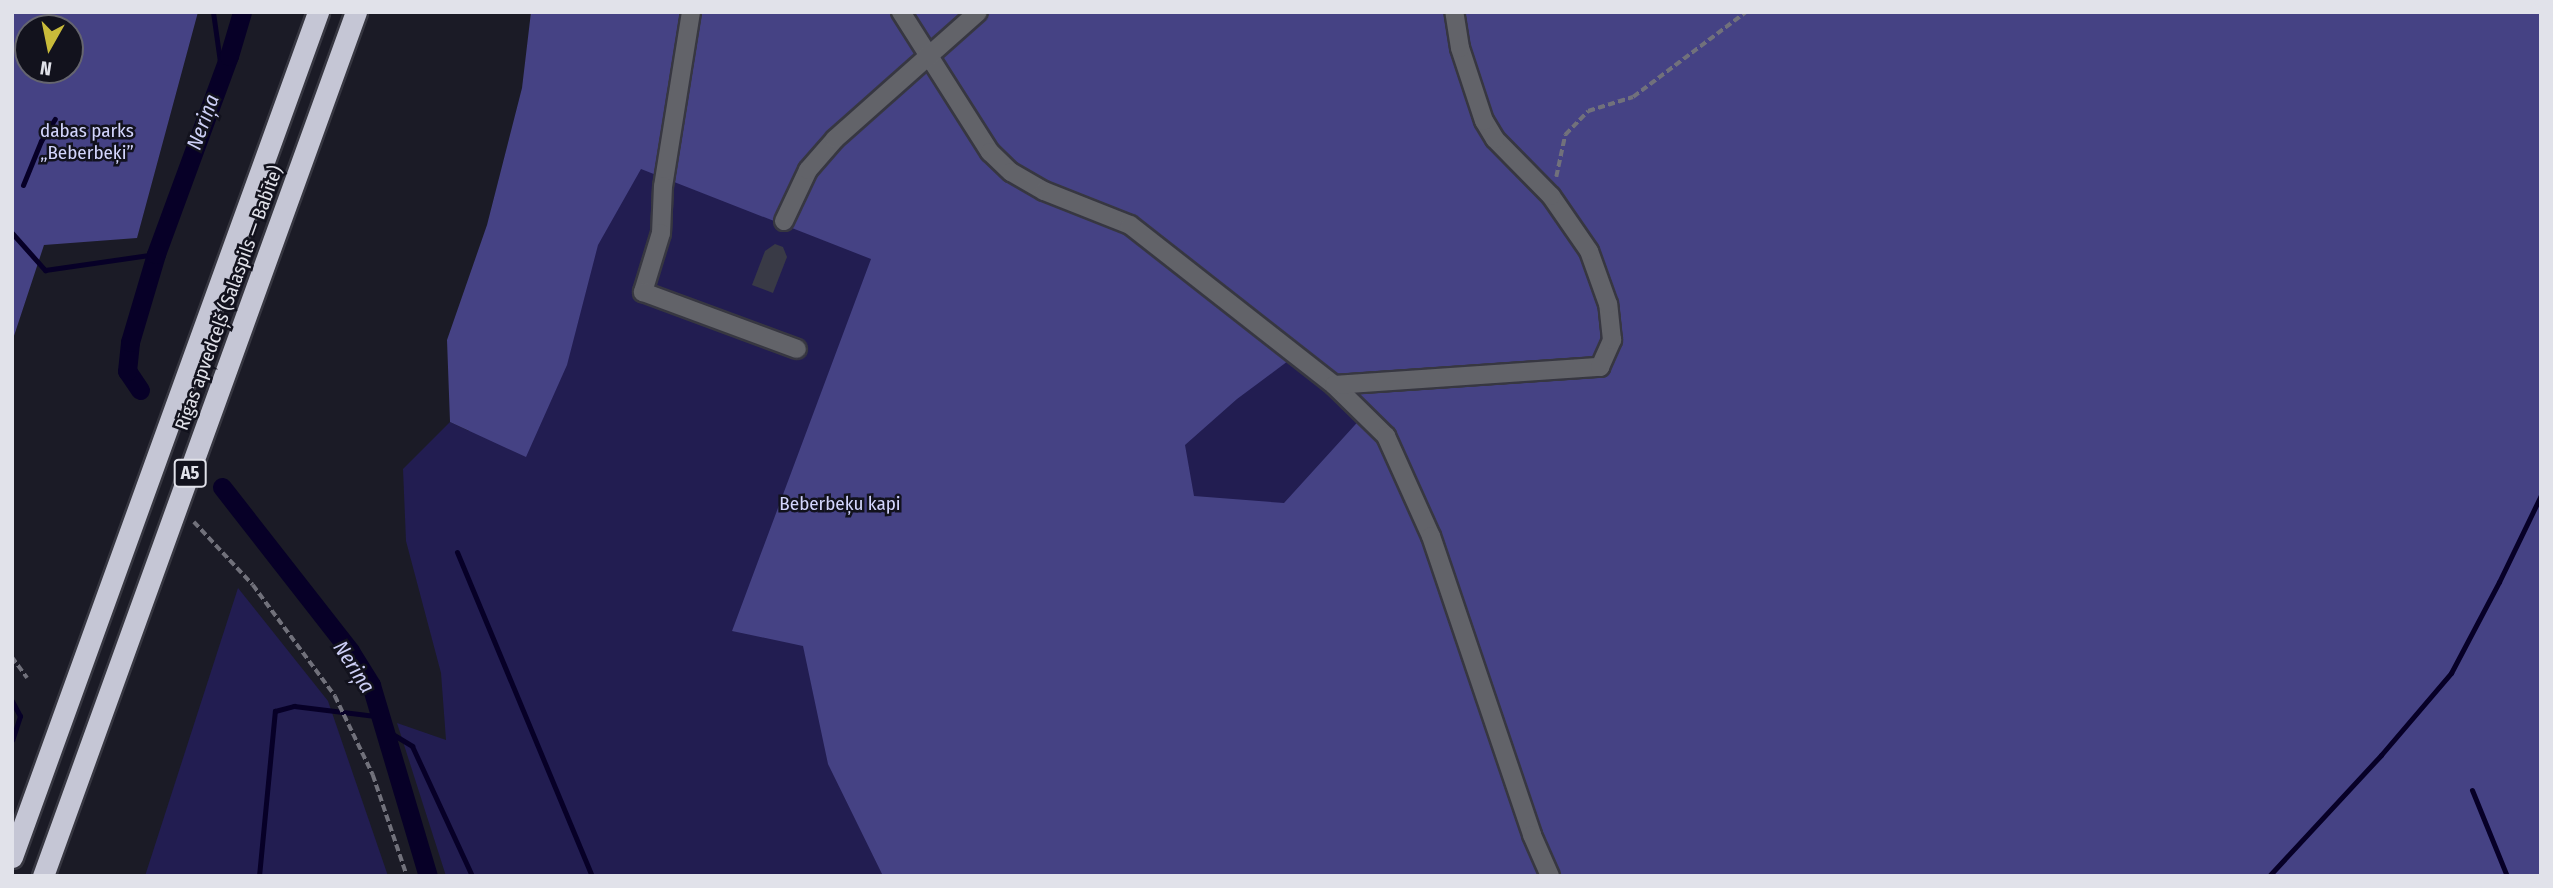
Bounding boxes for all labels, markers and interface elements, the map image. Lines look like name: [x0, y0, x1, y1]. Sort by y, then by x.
north arrow: [14, 14, 84, 84]
text: N: [39, 56, 53, 81]
water label: Neriņa: [181, 91, 225, 153]
park label: dabas parks „Beberbeķi”: [40, 120, 134, 164]
street label: Rīgas apvedceļš (Salaspils — Babīte): [170, 163, 288, 433]
road number: A5: [172, 458, 208, 488]
park label: Beberbeķu kapi: [779, 493, 901, 515]
water label: Neriņa: [328, 636, 380, 698]

